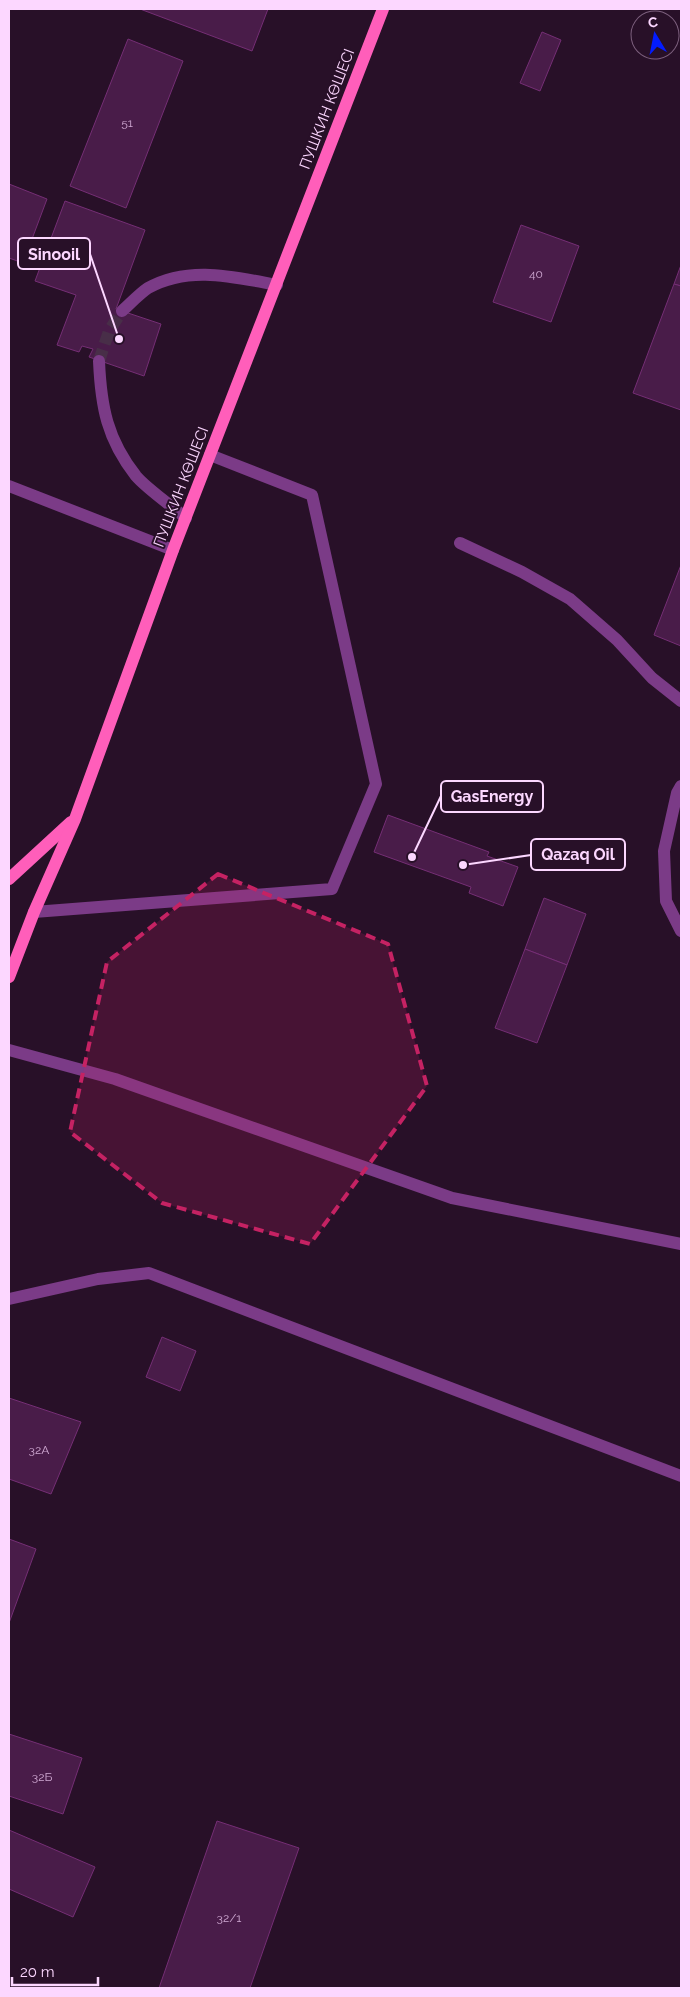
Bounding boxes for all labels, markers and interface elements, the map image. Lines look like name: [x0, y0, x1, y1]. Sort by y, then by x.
north arrow: [630, 10, 680, 60]
text: С: [647, 13, 659, 31]
street label: ПУШКИН КӨШЕСІ: [296, 46, 358, 172]
house number: 51: [121, 116, 133, 130]
callout: Sinooil: [18, 238, 90, 269]
text: Sinooil: [28, 245, 81, 264]
house number: 40: [529, 267, 543, 281]
street label: ПУШКИН КӨШЕСІ: [150, 424, 212, 550]
callout: GasEnergy: [441, 781, 543, 812]
text: GasEnergy: [451, 787, 533, 806]
callout: Qazaq Oil: [531, 839, 625, 870]
text: Qazaq Oil: [541, 845, 616, 864]
house number: 32А: [29, 1443, 49, 1457]
house number: 32Б: [32, 1770, 52, 1784]
house number: 32/1: [217, 1911, 241, 1925]
scale bar: [12, 1954, 99, 1986]
text: 20 m: [20, 1963, 55, 1981]

